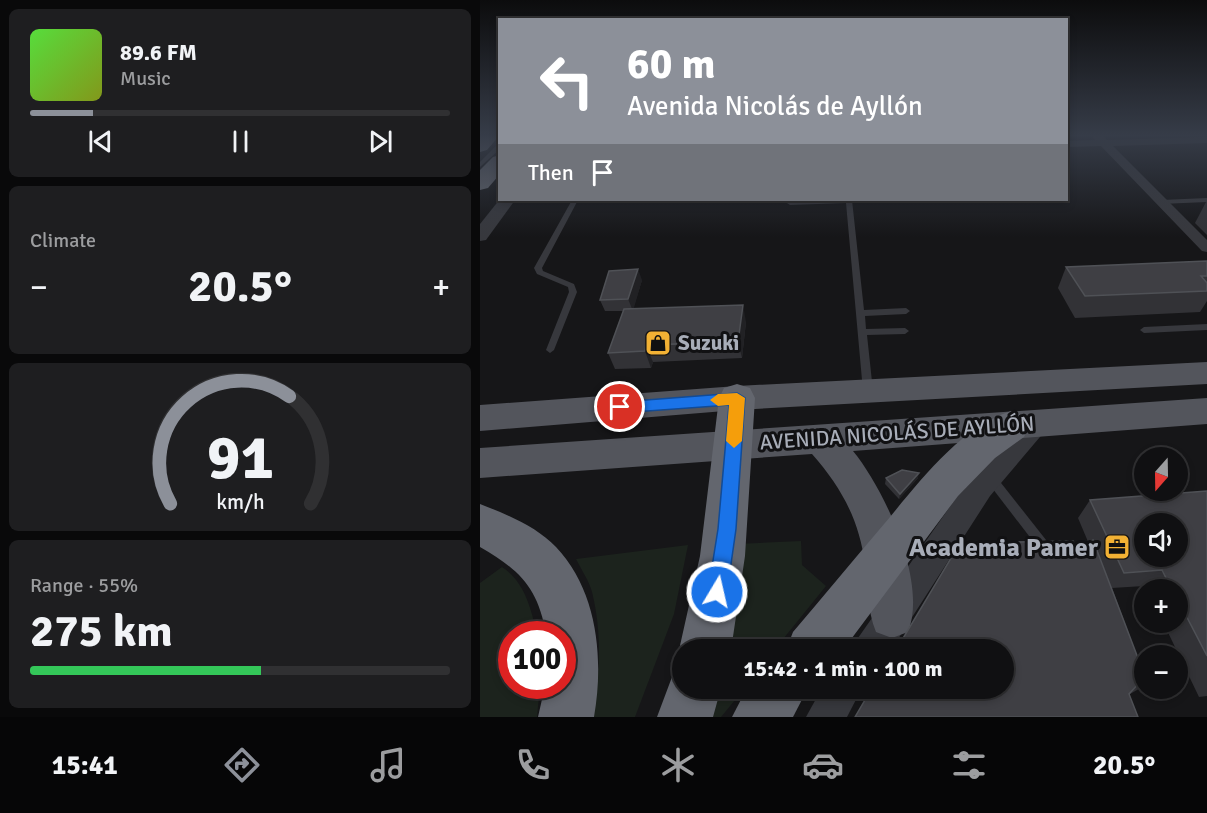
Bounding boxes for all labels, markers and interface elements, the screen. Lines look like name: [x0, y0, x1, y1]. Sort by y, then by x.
text: 89.6 FM: [120, 39, 197, 66]
text: 60 m: [627, 39, 716, 90]
icon: left: [528, 42, 606, 120]
text: Music: [120, 66, 171, 91]
text: Avenida Nicolás de Ayllón: [627, 90, 923, 123]
icon: previous: [84, 125, 117, 158]
icon: pause: [224, 125, 257, 158]
icon: next: [364, 125, 397, 158]
icon: arrive: [586, 156, 619, 189]
text: Then: [528, 159, 574, 186]
text: Climate: [30, 228, 96, 253]
text: 20.5°: [188, 259, 292, 314]
text: −: [30, 267, 48, 308]
text: +: [432, 267, 450, 308]
shop icon: Suzuki: [643, 328, 673, 358]
place label: Suzuki: [678, 330, 739, 356]
pin: [594, 381, 645, 432]
icon: arrive: [603, 390, 636, 423]
street label: AVENIDA NICOLÁS DE AYLLÓN: [759, 410, 1035, 456]
text: 91: [206, 419, 274, 496]
north arrow: [1134, 447, 1188, 501]
map controls: [1134, 447, 1188, 699]
text: km/h: [216, 489, 264, 515]
button: sound: [1134, 513, 1188, 567]
place label: Academia Pamer: [909, 532, 1099, 564]
office icon: Academia Pamer: [1102, 532, 1132, 562]
position arrow: [685, 560, 749, 624]
text: Range · 55%: [30, 573, 138, 598]
button: +: [1134, 579, 1188, 633]
text: 275 km: [30, 604, 173, 659]
speed limit sign: 100: [498, 621, 576, 699]
button: −: [1134, 645, 1188, 699]
text: 15:42 · 1 min · 100 m: [743, 655, 943, 682]
icon: directions: [221, 744, 263, 786]
icon: music: [367, 744, 409, 786]
icon: phone: [512, 744, 554, 786]
icon: climate: [657, 744, 699, 786]
icon: car: [802, 744, 844, 786]
icon: filters: [948, 744, 990, 786]
text: 15:41: [52, 749, 118, 782]
text: 20.5°: [1093, 749, 1155, 782]

